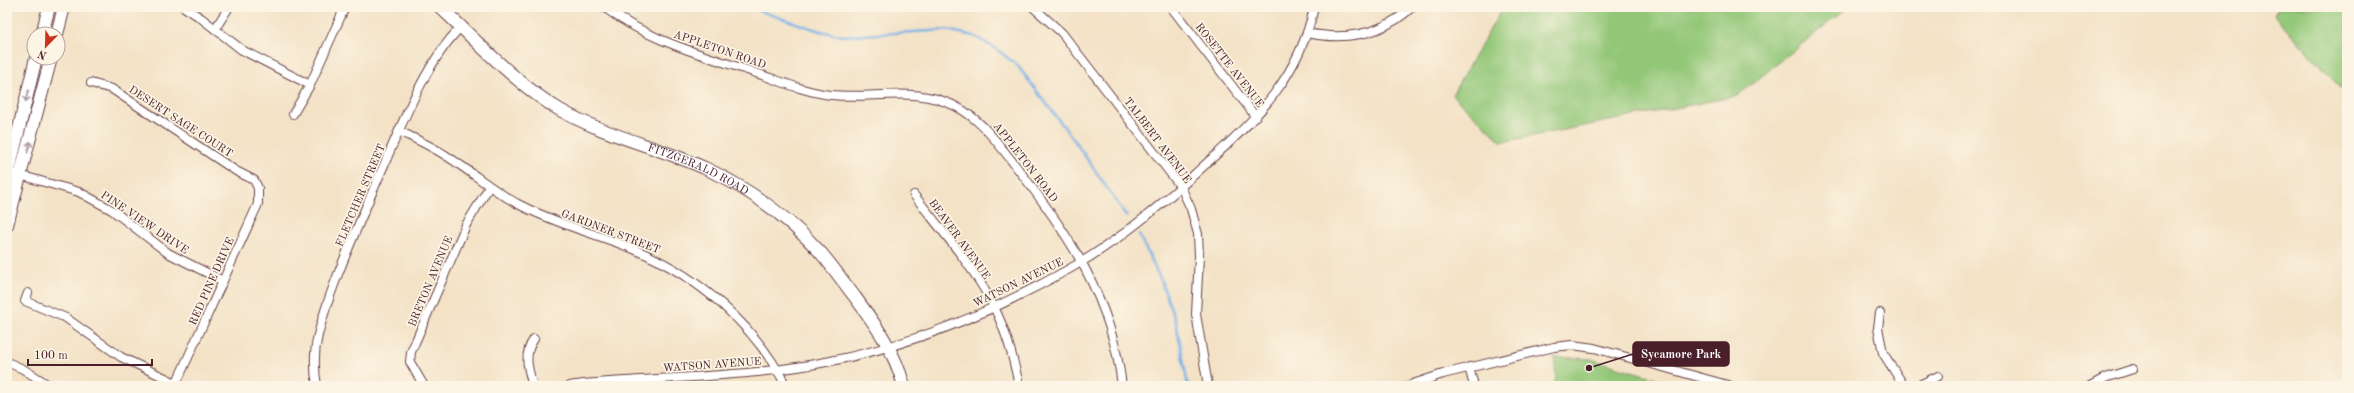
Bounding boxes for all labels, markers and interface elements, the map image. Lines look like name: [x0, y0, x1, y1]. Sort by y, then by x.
street label: ROSETTE AVENUE: [1193, 22, 1265, 110]
north arrow: [26, 26, 66, 66]
street label: APPLETON ROAD: [672, 29, 768, 72]
text: N: [36, 47, 49, 61]
street label: DESERT SAGE COURT: [126, 85, 234, 160]
one-way arrow: [23, 89, 30, 102]
street label: TALBERT AVENUE: [1121, 96, 1193, 186]
street label: APPLETON ROAD: [991, 121, 1059, 205]
one-way arrow: [26, 141, 33, 154]
street label: FLETCHER STREET: [335, 142, 388, 249]
street label: FITZGERALD ROAD: [646, 143, 750, 198]
street label: PINE VIEW DRIVE: [98, 190, 190, 257]
street label: BEAVER AVENUE: [926, 198, 991, 282]
street label: GARDNER STREET: [559, 208, 662, 256]
street label: BRETON AVENUE: [407, 235, 455, 329]
street label: RED PINE DRIVE: [188, 236, 237, 327]
street label: WATSON AVENUE: [972, 257, 1065, 310]
scale bar: [28, 341, 152, 367]
callout: Sycamore Park: [1633, 342, 1729, 366]
text: Sycamore Park: [1641, 349, 1722, 361]
text: 100 m: [34, 350, 68, 362]
street label: WATSON AVENUE: [662, 357, 762, 374]

